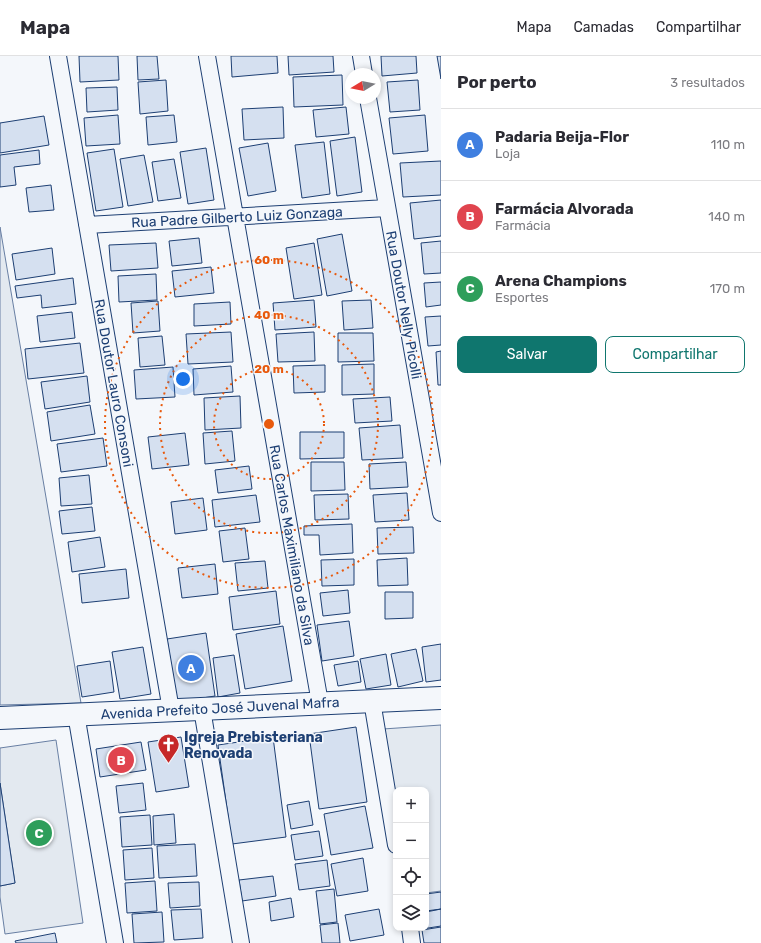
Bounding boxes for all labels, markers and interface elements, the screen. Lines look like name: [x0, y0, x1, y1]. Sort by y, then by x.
text: Mapa: [20, 16, 70, 39]
text: Mapa: [517, 19, 552, 36]
text: Camadas: [574, 19, 634, 36]
text: Compartilhar: [656, 19, 741, 36]
north arrow: [345, 68, 381, 104]
text: Por perto: [457, 72, 537, 92]
text: 3 resultados: [670, 75, 745, 90]
text: Padaria Beija-Flor: [495, 128, 629, 146]
text: A: [465, 137, 475, 152]
text: 110 m: [711, 137, 745, 152]
text: Loja: [495, 146, 520, 161]
text: Farmácia Alvorada: [495, 200, 634, 218]
street label: Rua Padre Gilberto Luiz Gonzaga: [131, 203, 343, 232]
text: B: [465, 209, 475, 224]
text: 140 m: [708, 209, 745, 224]
text: Farmácia: [495, 218, 551, 233]
street label: Rua Doutor Nelly Picolli: [382, 230, 425, 381]
text: 60 m: [254, 253, 284, 267]
text: Arena Champions: [495, 272, 627, 290]
text: C: [465, 281, 475, 296]
text: 170 m: [710, 281, 745, 296]
text: Esportes: [495, 290, 549, 305]
street label: Rua Doutor Lauro Consoni: [90, 298, 137, 468]
text: 40 m: [254, 308, 284, 322]
button: Salvar: [457, 336, 597, 373]
button: Compartilhar: [605, 336, 745, 373]
text: 20 m: [254, 362, 284, 376]
your location: [173, 369, 193, 389]
centre of rings: [262, 417, 276, 431]
street label: Rua Carlos Maximiliano da Silva: [265, 443, 318, 647]
pin: A: [178, 653, 204, 683]
street label: Avenida Prefeito José Juvenal Mafra: [100, 694, 340, 723]
place label: Igreja Prebisteriana Renovada: [184, 729, 323, 762]
church icon: Igreja Prebisteriana Renovada: [155, 732, 181, 765]
pin: B: [108, 745, 134, 775]
map controls: [393, 787, 429, 931]
button: +: [393, 787, 429, 823]
pin: C: [26, 818, 52, 848]
button: −: [393, 823, 429, 859]
button: locate: [393, 859, 429, 895]
button: layers: [393, 895, 429, 931]

